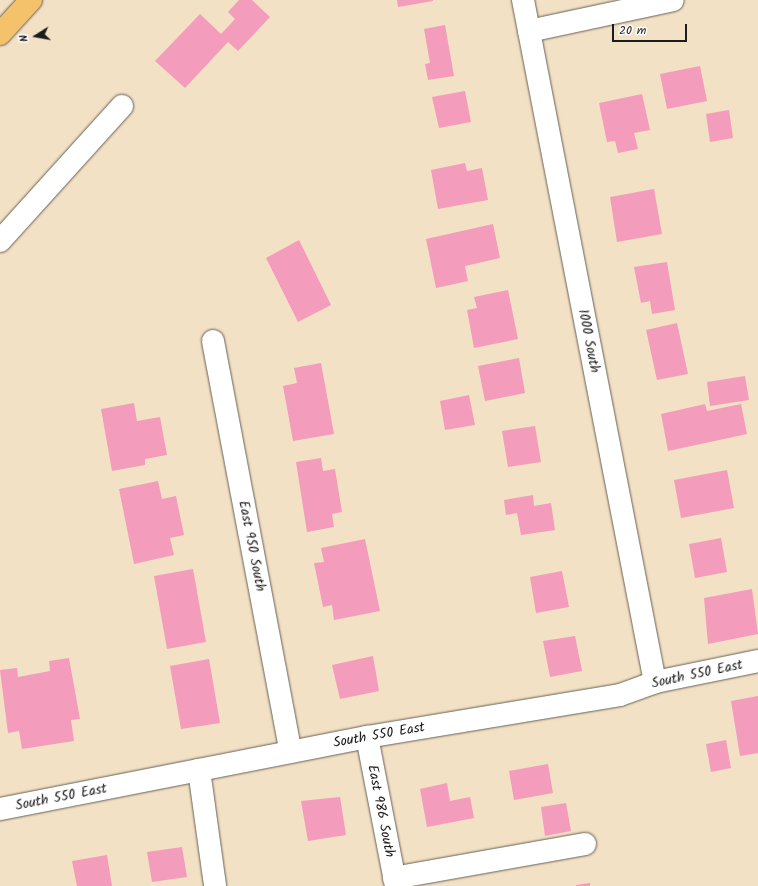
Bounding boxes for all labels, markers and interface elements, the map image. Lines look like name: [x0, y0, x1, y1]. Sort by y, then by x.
north arrow: [16, 16, 56, 56]
scale bar: [614, 16, 689, 42]
text: 20 m: [619, 21, 646, 40]
text: N: [15, 33, 34, 43]
street label: 1000 South: [575, 308, 603, 374]
street label: East 950 South: [235, 499, 269, 593]
street label: South 550 East: [650, 656, 744, 692]
street label: South 550 East: [332, 719, 426, 751]
street label: East 986 South: [364, 763, 398, 859]
street label: South 550 East: [14, 780, 108, 814]

